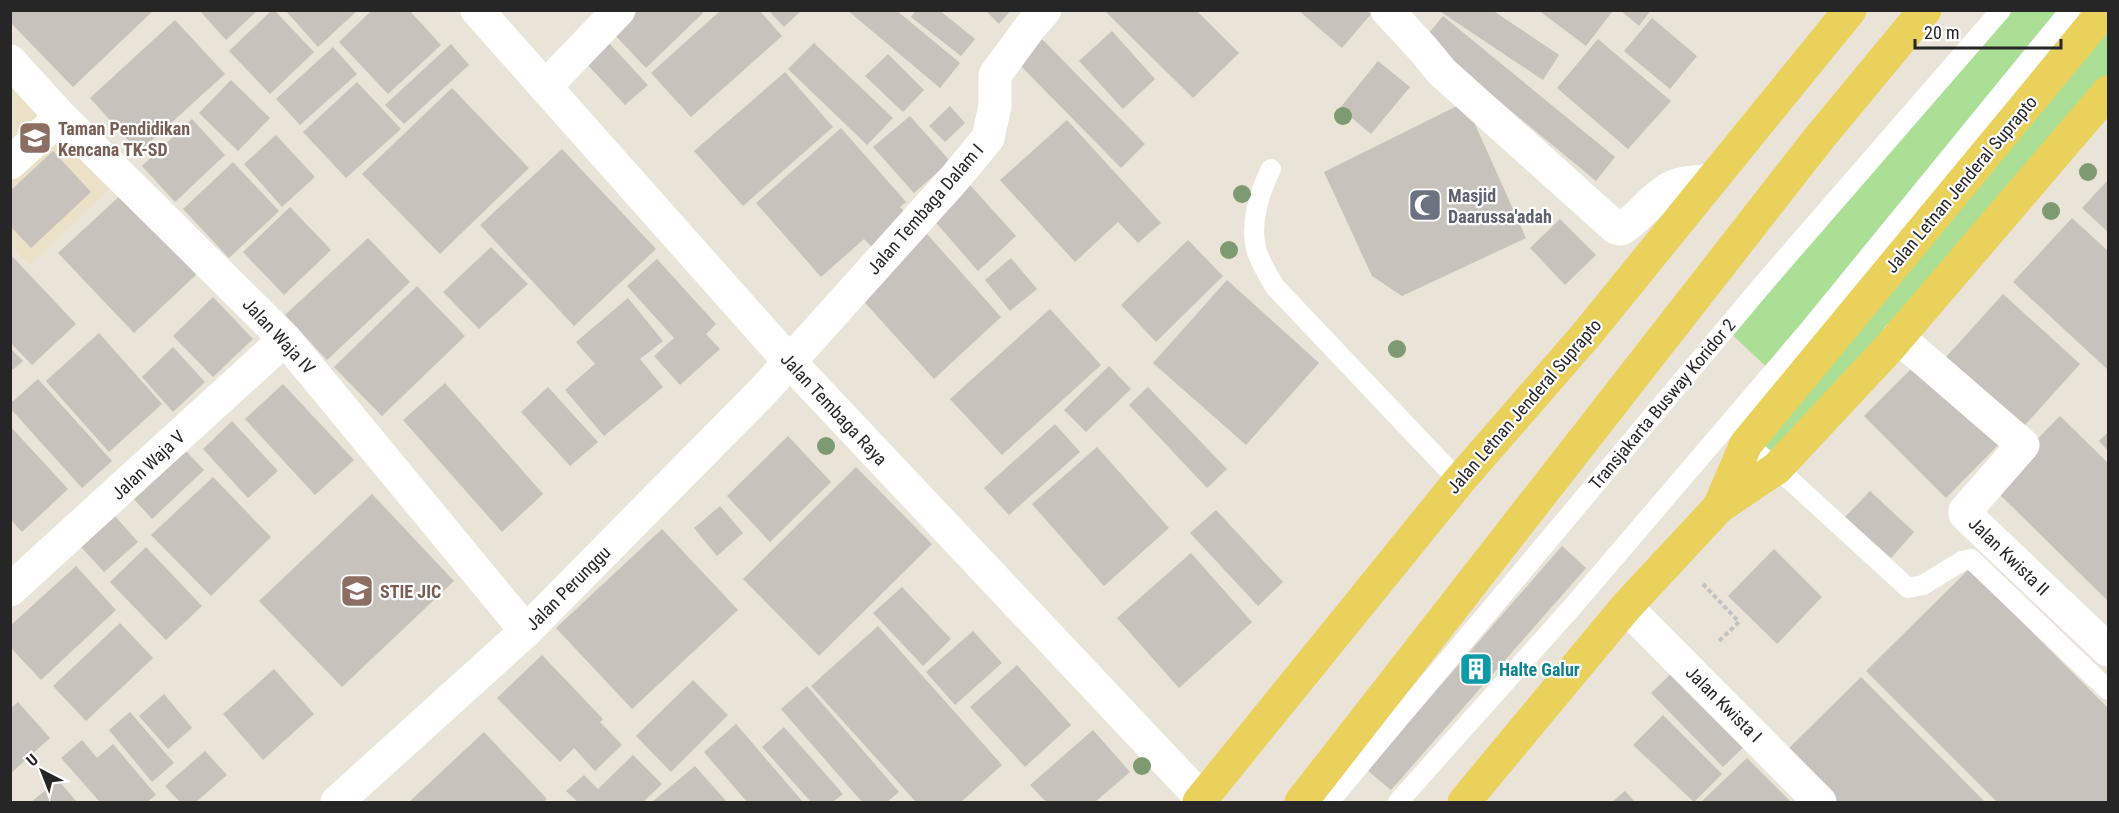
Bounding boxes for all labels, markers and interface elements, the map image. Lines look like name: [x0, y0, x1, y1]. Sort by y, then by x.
scale bar: [1915, 12, 2060, 50]
text: 20 m: [1924, 22, 1959, 43]
street label: Jalan Letnan Jenderal Suprapto: [1881, 91, 2041, 277]
place label: Taman Pendidikan Kencana TK-SD: [58, 118, 190, 160]
school or university icon: Taman Pendidikan Kencana TK-SD: [17, 120, 53, 156]
street label: Jalan Tembaga Dalam I: [863, 139, 987, 279]
place label: Masjid Daarussa'adah: [1448, 185, 1552, 227]
mosque icon: Masjid Daarussa'adah: [1407, 187, 1443, 223]
street label: Jalan Waja IV: [238, 294, 320, 378]
street label: Jalan Letnan Jenderal Suprapto: [1442, 314, 1606, 498]
street label: Transjakarta Busway Koridor 2: [1585, 314, 1740, 494]
street label: Jalan Tembaga Raya: [776, 348, 892, 470]
street label: Jalan Waja V: [107, 426, 189, 504]
street label: Jalan Kwista II: [1965, 513, 2053, 599]
street label: Jalan Perunggu: [521, 541, 615, 635]
school or university icon: STIE JIC: [339, 573, 375, 609]
place label: STIE JIC: [380, 581, 441, 602]
building icon: Halte Galur: [1458, 651, 1494, 687]
place label: Halte Galur: [1499, 659, 1580, 680]
street label: Jalan Kwista I: [1682, 662, 1766, 746]
north arrow: [12, 741, 72, 801]
text: U: [23, 750, 42, 770]

